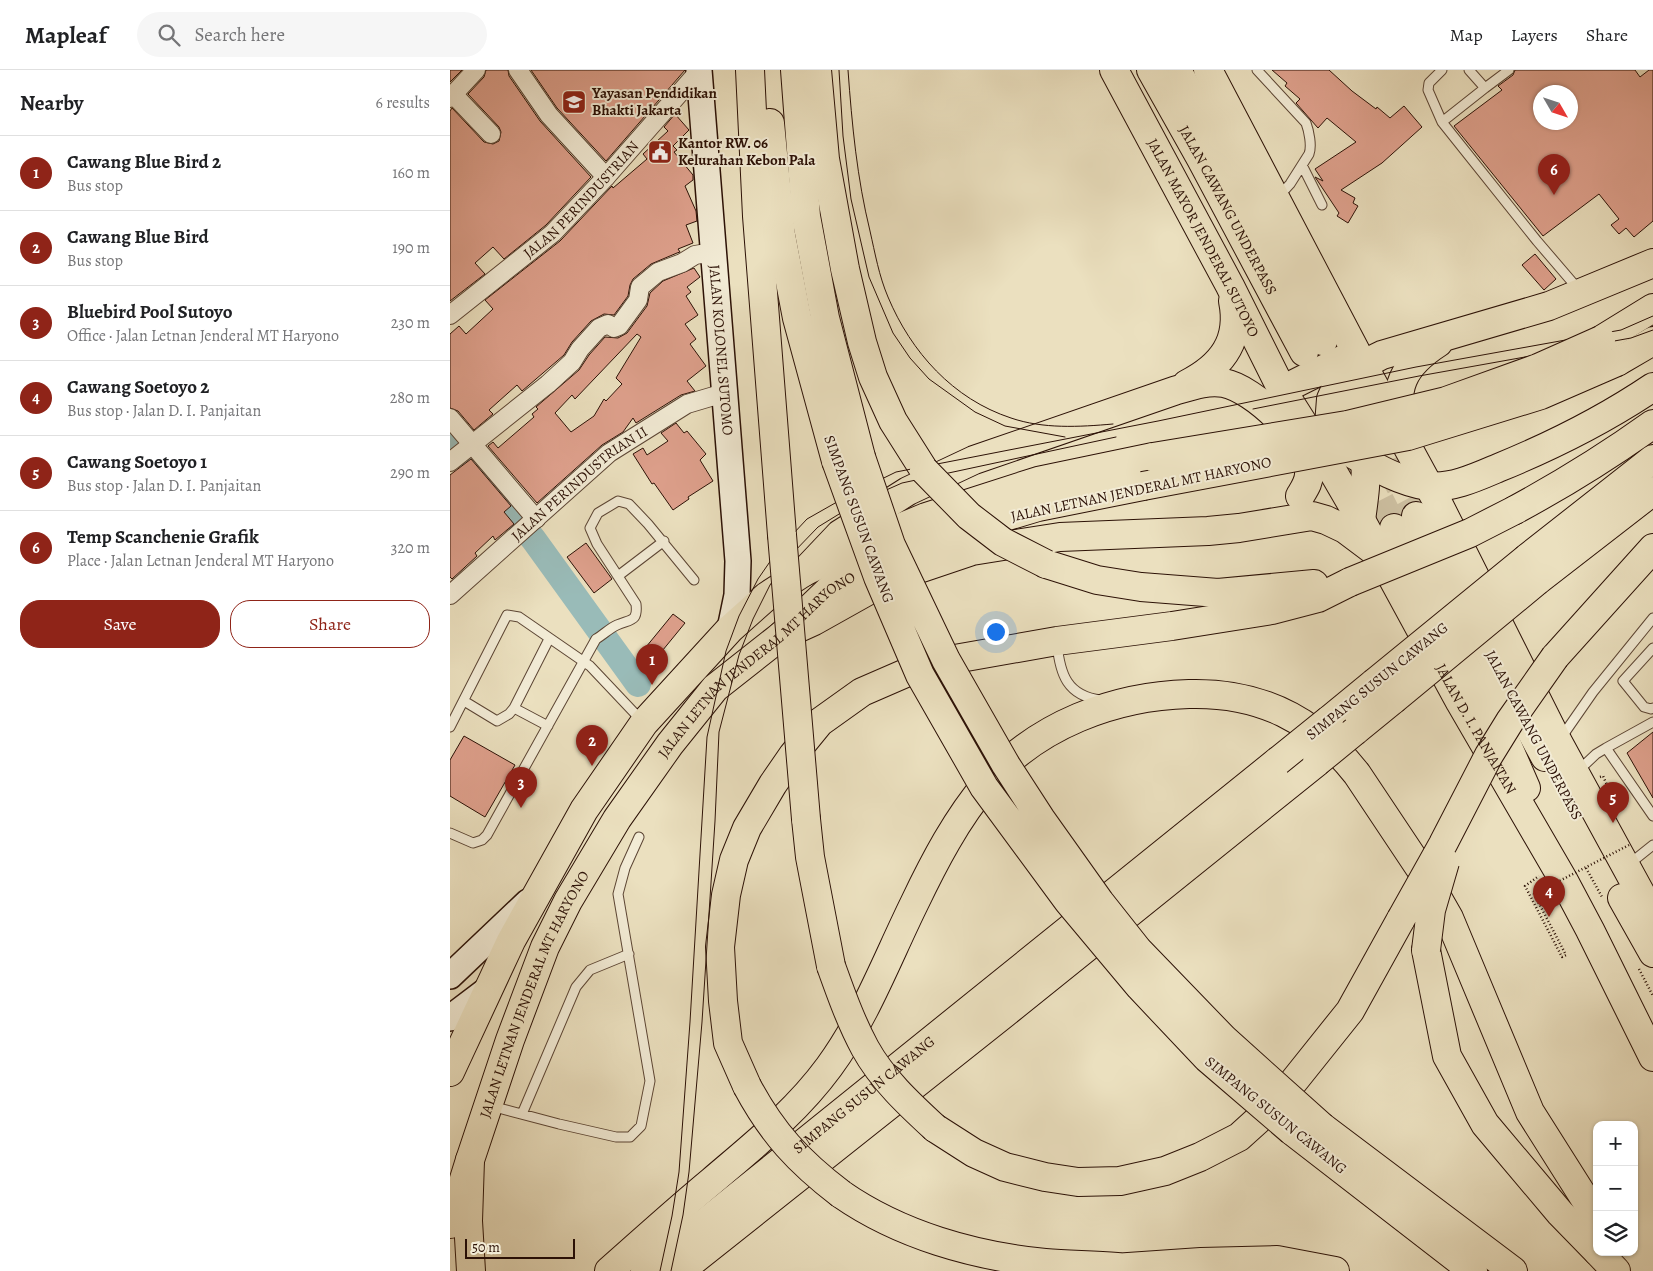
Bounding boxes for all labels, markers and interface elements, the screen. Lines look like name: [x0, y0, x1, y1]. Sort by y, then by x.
search box: [137, 12, 487, 57]
text: Mapleaf: [25, 19, 107, 51]
icon: search: [155, 21, 183, 49]
text: Search here: [195, 22, 285, 48]
text: Map: [1450, 23, 1483, 47]
text: Layers: [1511, 23, 1558, 47]
text: Share: [1586, 23, 1628, 47]
place label: Yayasan Pendidikan Bhakti Jakarta: [591, 83, 718, 120]
north arrow: [1533, 85, 1578, 130]
text: Nearby: [20, 89, 83, 117]
school or university icon: Yayasan Pendidikan Bhakti Jakarta: [561, 89, 587, 115]
text: 6 results: [376, 92, 430, 114]
street label: JALAN CAWANG UNDERPASS: [1174, 122, 1282, 298]
place label: Kantor RW. 06 Kelurahan Kebon Pala: [678, 133, 816, 170]
street label: JALAN MAYOR JENDERAL SUTOYO: [1143, 135, 1264, 340]
street label: JALAN PERINDUSTRIAN: [519, 136, 643, 263]
public building icon: Kantor RW. 06 Kelurahan Kebon Pala: [647, 139, 673, 165]
text: Cawang Blue Bird 2: [67, 149, 221, 175]
pin: 6: [1538, 154, 1570, 195]
text: 1: [33, 162, 39, 184]
text: 160 m: [392, 162, 430, 184]
text: Bus stop: [67, 175, 123, 197]
text: Cawang Blue Bird: [67, 224, 209, 250]
text: 2: [32, 237, 40, 259]
text: 190 m: [392, 237, 430, 259]
text: Bus stop: [67, 250, 123, 272]
street label: JALAN KOLONEL SUTOMO: [704, 264, 738, 436]
text: Bluebird Pool Sutoyo: [67, 299, 232, 325]
text: 3: [33, 312, 39, 334]
text: 230 m: [391, 312, 430, 334]
text: Office · Jalan Letnan Jenderal MT Haryono: [67, 325, 339, 347]
text: Cawang Soetoyo 2: [67, 374, 209, 400]
text: 4: [32, 387, 40, 409]
text: 280 m: [390, 387, 430, 409]
text: Bus stop · Jalan D. I. Panjaitan: [67, 400, 261, 422]
street label: JALAN PERINDUSTRIAN II: [507, 421, 651, 546]
street label: SIMPANG SUSUN CAWANG: [819, 432, 899, 606]
text: Cawang Soetoyo 1: [67, 449, 207, 475]
street label: JALAN LETNAN JENDERAL MT HARYONO: [1009, 452, 1273, 526]
text: 5: [33, 462, 39, 484]
text: 290 m: [390, 462, 430, 484]
text: Bus stop · Jalan D. I. Panjaitan: [67, 475, 261, 497]
text: Temp Scanchenie Grafik: [67, 524, 259, 550]
text: 6: [32, 537, 40, 559]
text: 320 m: [391, 537, 430, 559]
text: Place · Jalan Letnan Jenderal MT Haryono: [67, 550, 334, 572]
street label: JALAN LETNAN JENDERAL MT HARYONO: [653, 567, 859, 762]
button: Save: [20, 600, 220, 648]
button: Share: [230, 600, 430, 648]
street label: SIMPANG SUSUN CAWANG: [1302, 618, 1452, 744]
your location: [983, 619, 1009, 645]
pin: 1: [636, 644, 668, 685]
street label: JALAN CAWANG UNDERPASS: [1481, 647, 1587, 823]
street label: JALAN D. I. PANJAITAN: [1431, 660, 1521, 798]
pin: 2: [576, 725, 608, 766]
pin: 3: [505, 767, 537, 808]
pin: 5: [1597, 782, 1629, 823]
street label: JALAN LETNAN JENDERAL MT HARYONO: [475, 867, 594, 1121]
pin: 4: [1533, 876, 1565, 917]
street label: SIMPANG SUSUN CAWANG: [789, 1031, 939, 1158]
street label: SIMPANG SUSUN CAWANG: [1201, 1052, 1351, 1178]
map controls: [1593, 1121, 1638, 1256]
button: +: [1593, 1121, 1638, 1166]
button: −: [1593, 1166, 1638, 1211]
button: layers: [1593, 1211, 1638, 1256]
scale bar: [465, 1236, 575, 1259]
text: 50 m: [472, 1238, 500, 1257]

